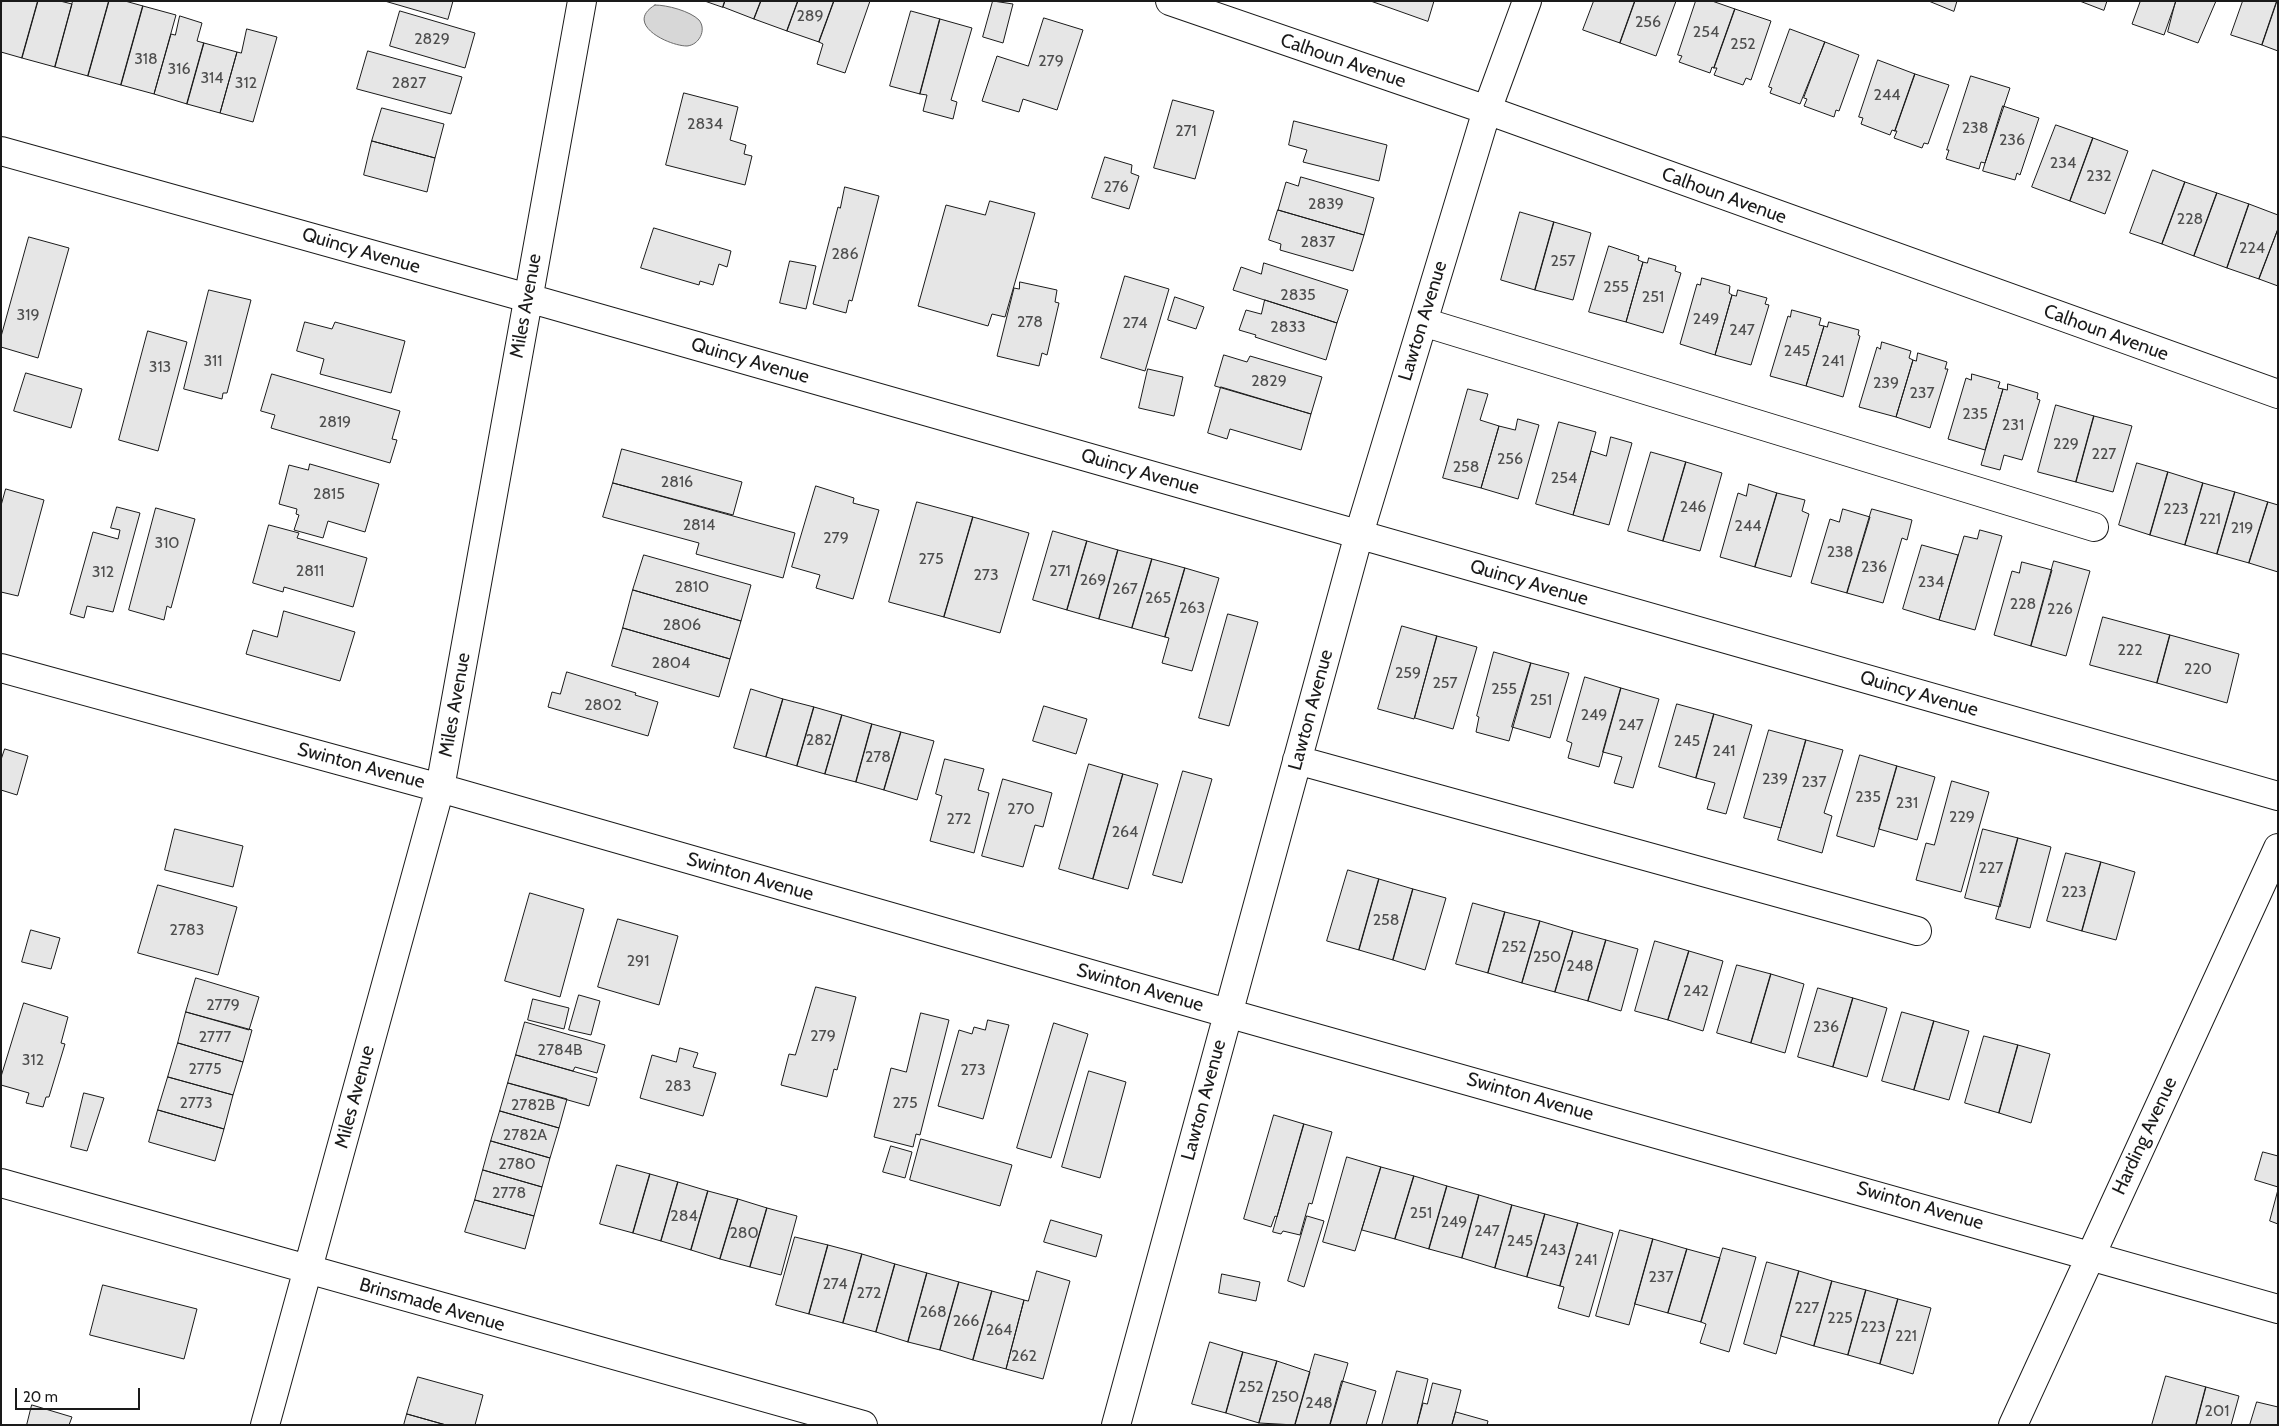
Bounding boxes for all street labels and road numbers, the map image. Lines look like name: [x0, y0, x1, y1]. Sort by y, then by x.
street label: Calhoun Avenue: [1277, 29, 1409, 93]
street label: Calhoun Avenue: [1658, 163, 1790, 229]
street label: Quincy Avenue: [299, 223, 423, 279]
street label: Miles Avenue: [506, 252, 546, 360]
street label: Lawton Avenue: [1394, 258, 1452, 384]
street label: Calhoun Avenue: [2040, 300, 2172, 366]
street label: Quincy Avenue: [688, 333, 812, 389]
street label: Quincy Avenue: [1078, 444, 1202, 500]
street label: Quincy Avenue: [1467, 555, 1591, 611]
street label: Lawton Avenue: [1284, 647, 1338, 773]
street label: Miles Avenue: [435, 651, 475, 759]
street label: Quincy Avenue: [1857, 666, 1981, 722]
street label: Swinton Avenue: [295, 738, 427, 794]
street label: Swinton Avenue: [684, 848, 816, 906]
street label: Swinton Avenue: [1074, 959, 1206, 1017]
street label: Lawton Avenue: [1177, 1037, 1231, 1163]
street label: Miles Avenue: [330, 1043, 380, 1151]
street label: Swinton Avenue: [1464, 1068, 1596, 1126]
street label: Harding Avenue: [2108, 1074, 2182, 1198]
street label: Swinton Avenue: [1854, 1177, 1986, 1235]
street label: Brinsmade Avenue: [357, 1273, 507, 1337]

